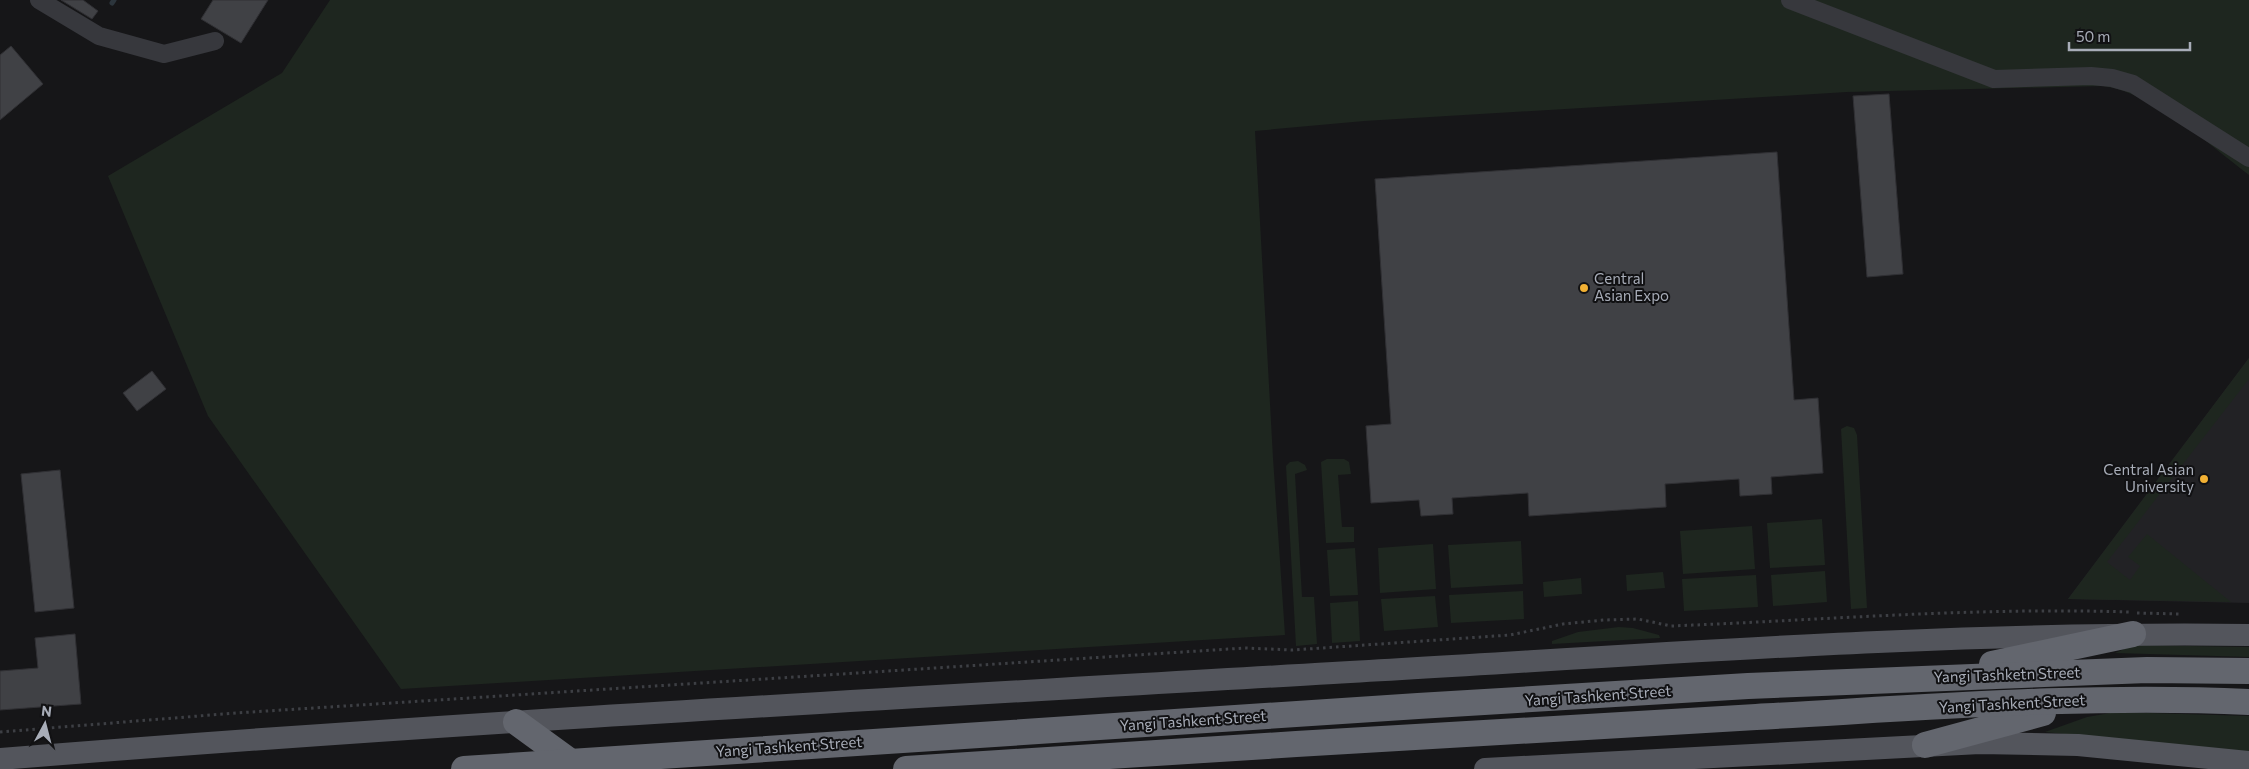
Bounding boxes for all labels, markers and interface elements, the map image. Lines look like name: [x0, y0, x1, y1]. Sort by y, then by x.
scale bar: [2069, 20, 2190, 52]
text: 50 m: [2076, 27, 2110, 45]
place label: Central Asian Expo: [1594, 269, 1669, 304]
marker: Central Asian Expo: [1578, 282, 1590, 294]
place label: Central Asian University: [2103, 460, 2194, 495]
marker: Central Asian University: [2198, 473, 2210, 485]
street label: Yangi Tashketn Street: [1933, 662, 2081, 686]
street label: Yangi Tashkent Street: [1524, 681, 1672, 709]
street label: Yangi Tashkent Street: [1938, 690, 2086, 716]
north arrow: [20, 699, 70, 749]
text: N: [40, 702, 53, 720]
street label: Yangi Tashkent Street: [1119, 706, 1267, 734]
street label: Yangi Tashkent Street: [715, 732, 863, 760]

